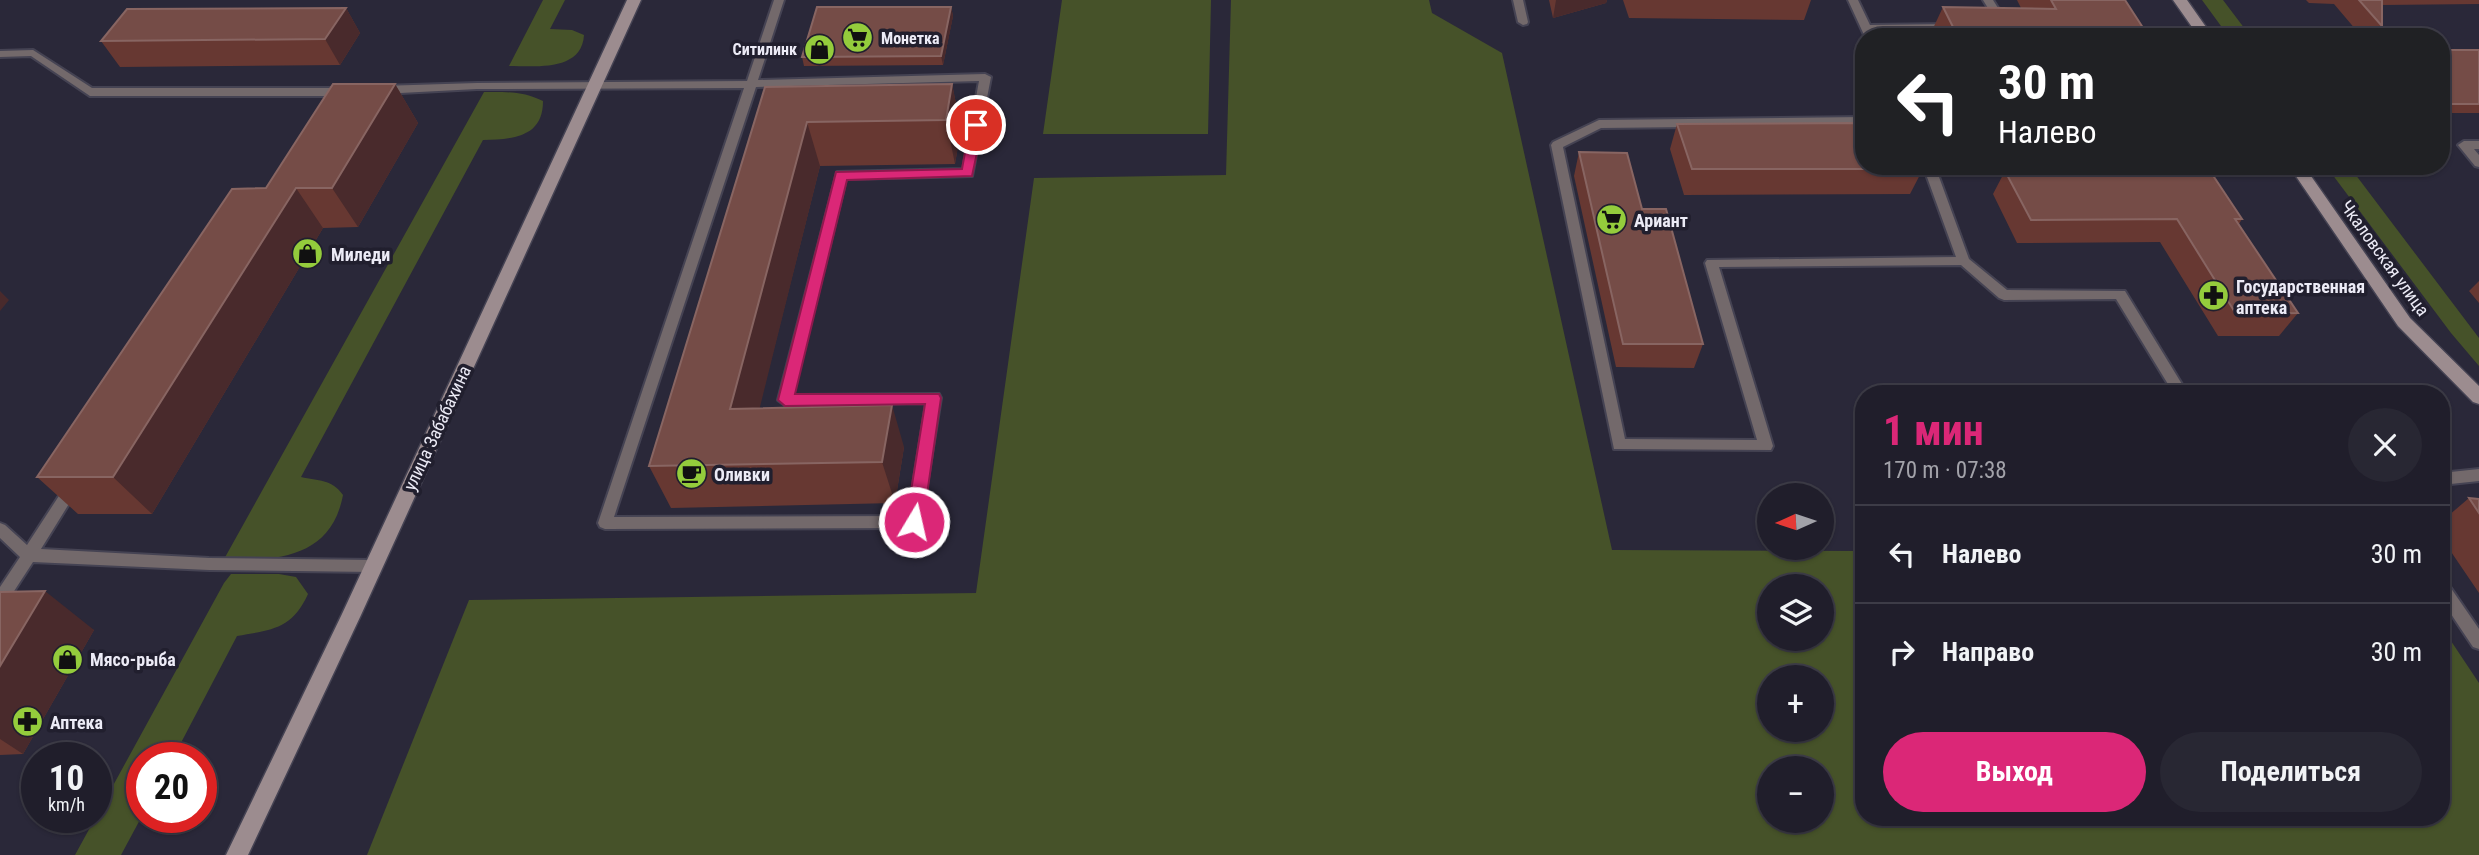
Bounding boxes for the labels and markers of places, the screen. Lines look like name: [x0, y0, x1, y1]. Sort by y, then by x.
supermarket icon: Монетка: [841, 21, 875, 55]
place label: Монетка: [881, 29, 940, 48]
shop icon: Ситилинк: [803, 32, 837, 66]
place label: Ситилинк: [733, 40, 797, 59]
pin: [946, 95, 1006, 155]
supermarket icon: Ариант: [1594, 203, 1628, 237]
place label: Ариант: [1634, 210, 1688, 231]
shop icon: Миледи: [291, 237, 325, 271]
place label: Миледи: [331, 244, 390, 265]
place label: Государственная аптека: [2236, 276, 2365, 318]
pharmacy icon: Государственная аптека: [2196, 279, 2230, 313]
cafe icon: Оливки: [674, 457, 708, 491]
place label: Оливки: [714, 464, 770, 485]
shop icon: Мясо-рыба: [50, 642, 84, 676]
place label: Мясо-рыба: [90, 649, 176, 670]
pharmacy icon: Аптека: [10, 705, 44, 739]
place label: Аптека: [50, 712, 103, 733]

